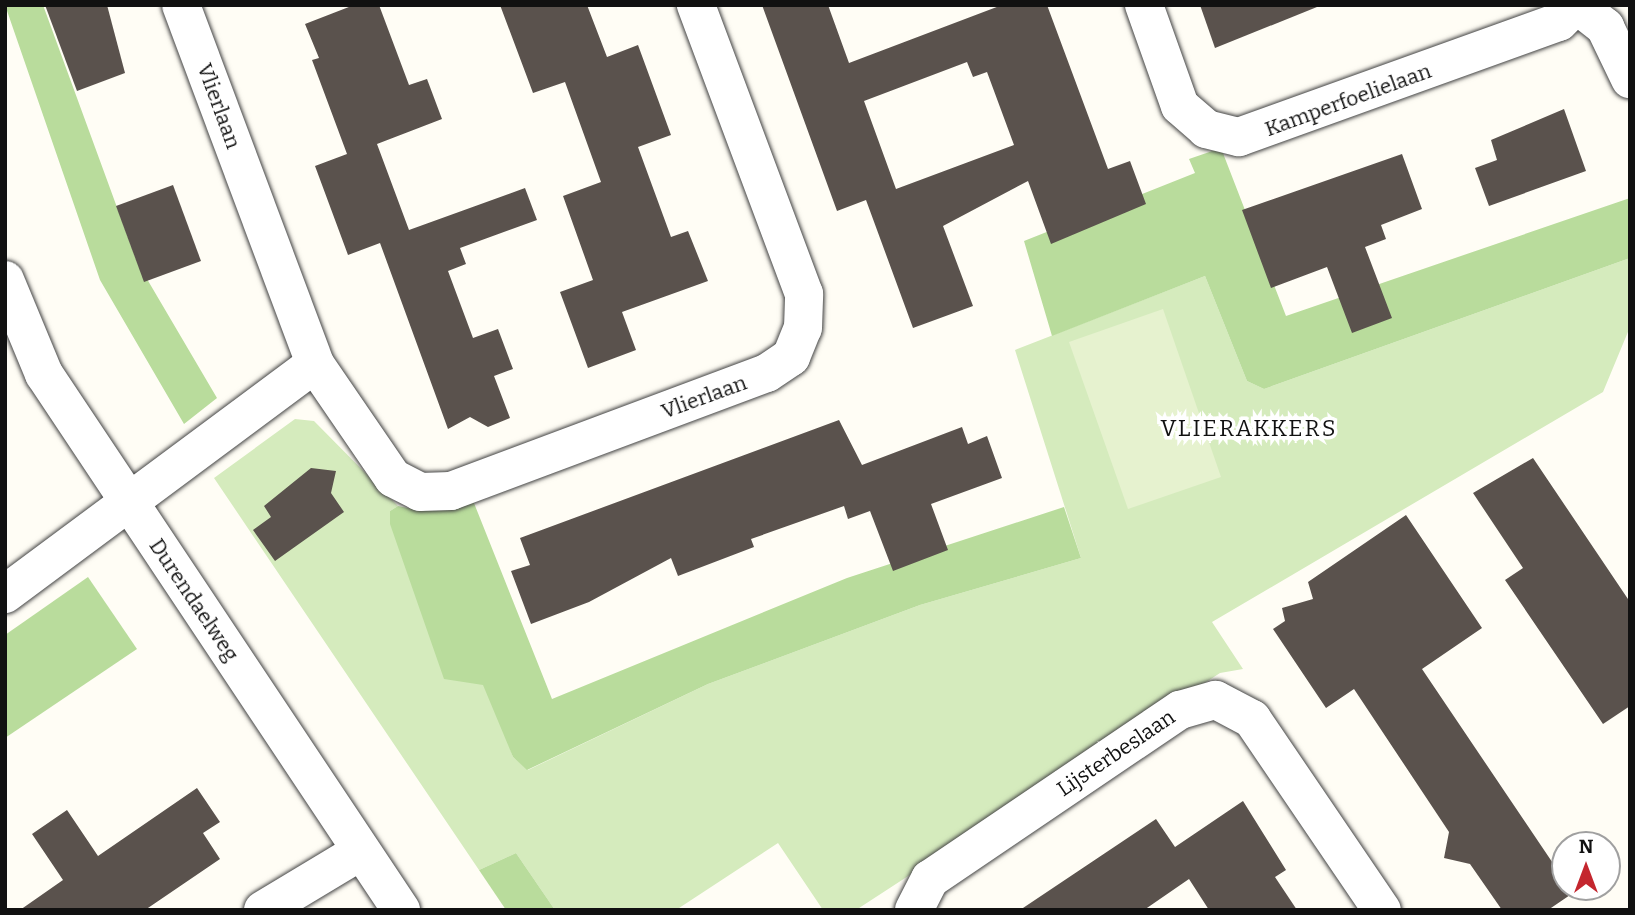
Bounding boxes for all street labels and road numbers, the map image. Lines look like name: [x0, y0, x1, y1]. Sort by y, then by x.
street label: Kamperfoelielaan: [1261, 58, 1435, 142]
street label: Vlierlaan: [192, 60, 246, 152]
street label: Vlierlaan: [658, 370, 750, 424]
street label: Durendaelweg: [144, 534, 244, 666]
street label: Lijsterbeslaan: [1052, 704, 1180, 802]

